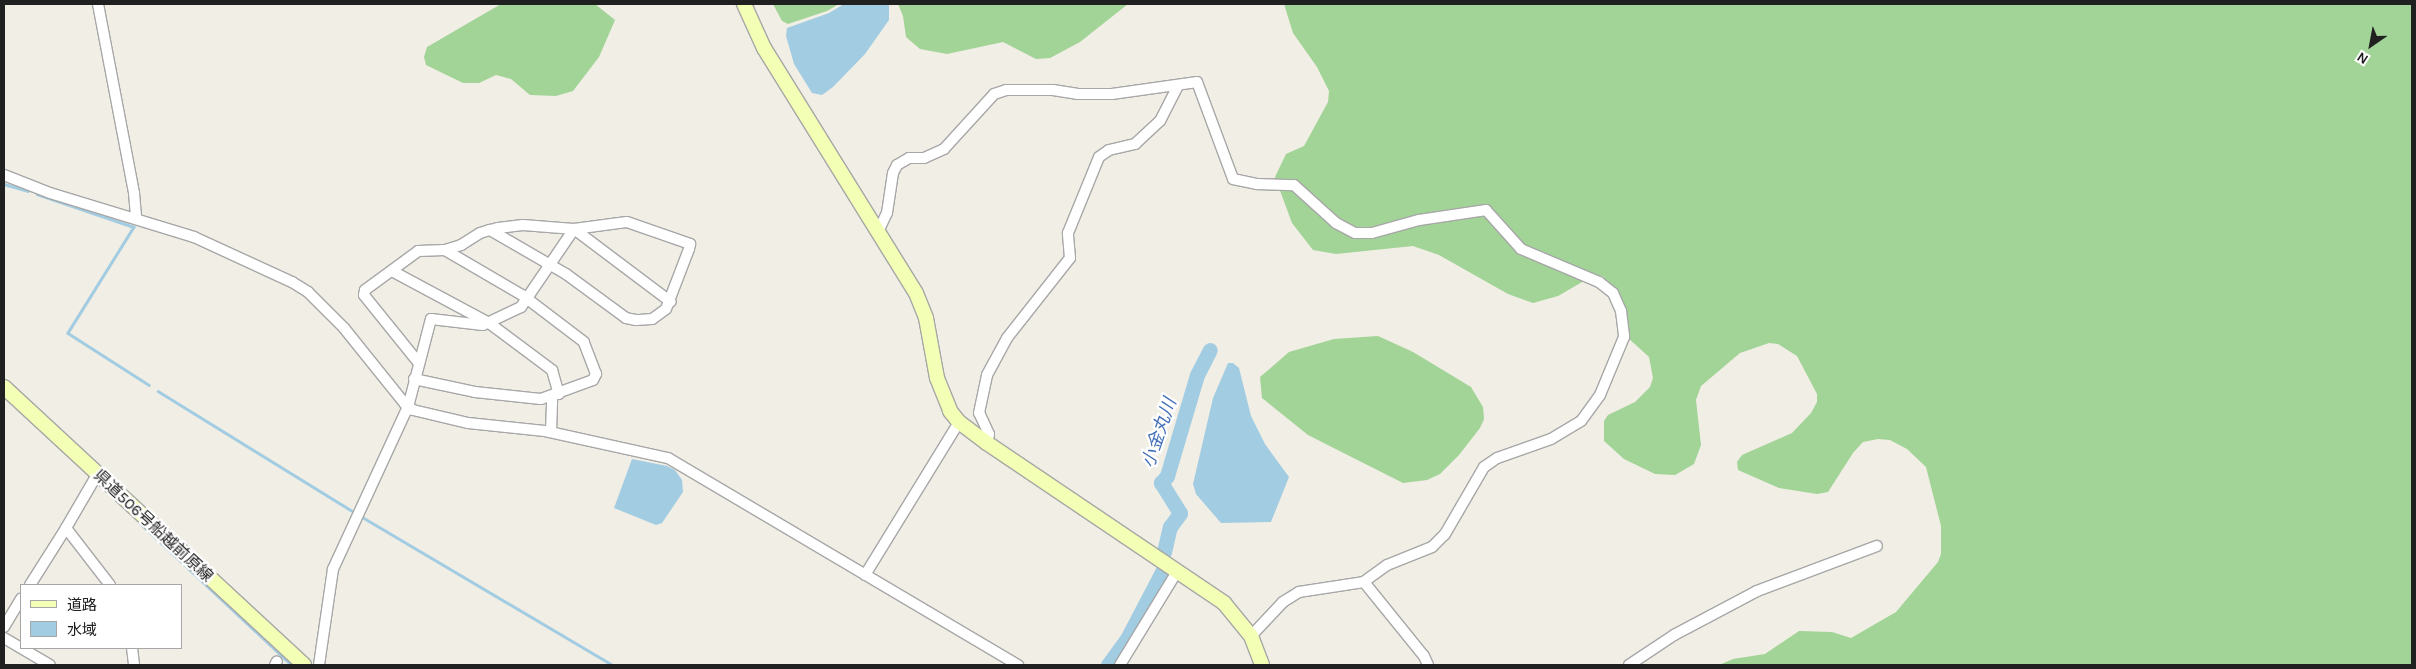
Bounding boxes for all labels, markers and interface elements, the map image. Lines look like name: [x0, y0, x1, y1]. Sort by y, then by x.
north arrow: [2346, 20, 2396, 70]
text: N: [2354, 48, 2371, 68]
water label: 小金丸川: [1137, 395, 1181, 471]
street label: 県道506号船越前原線: [90, 466, 216, 586]
legend: [20, 584, 182, 649]
text: 道路: [67, 596, 97, 614]
text: 水域: [67, 621, 97, 639]

